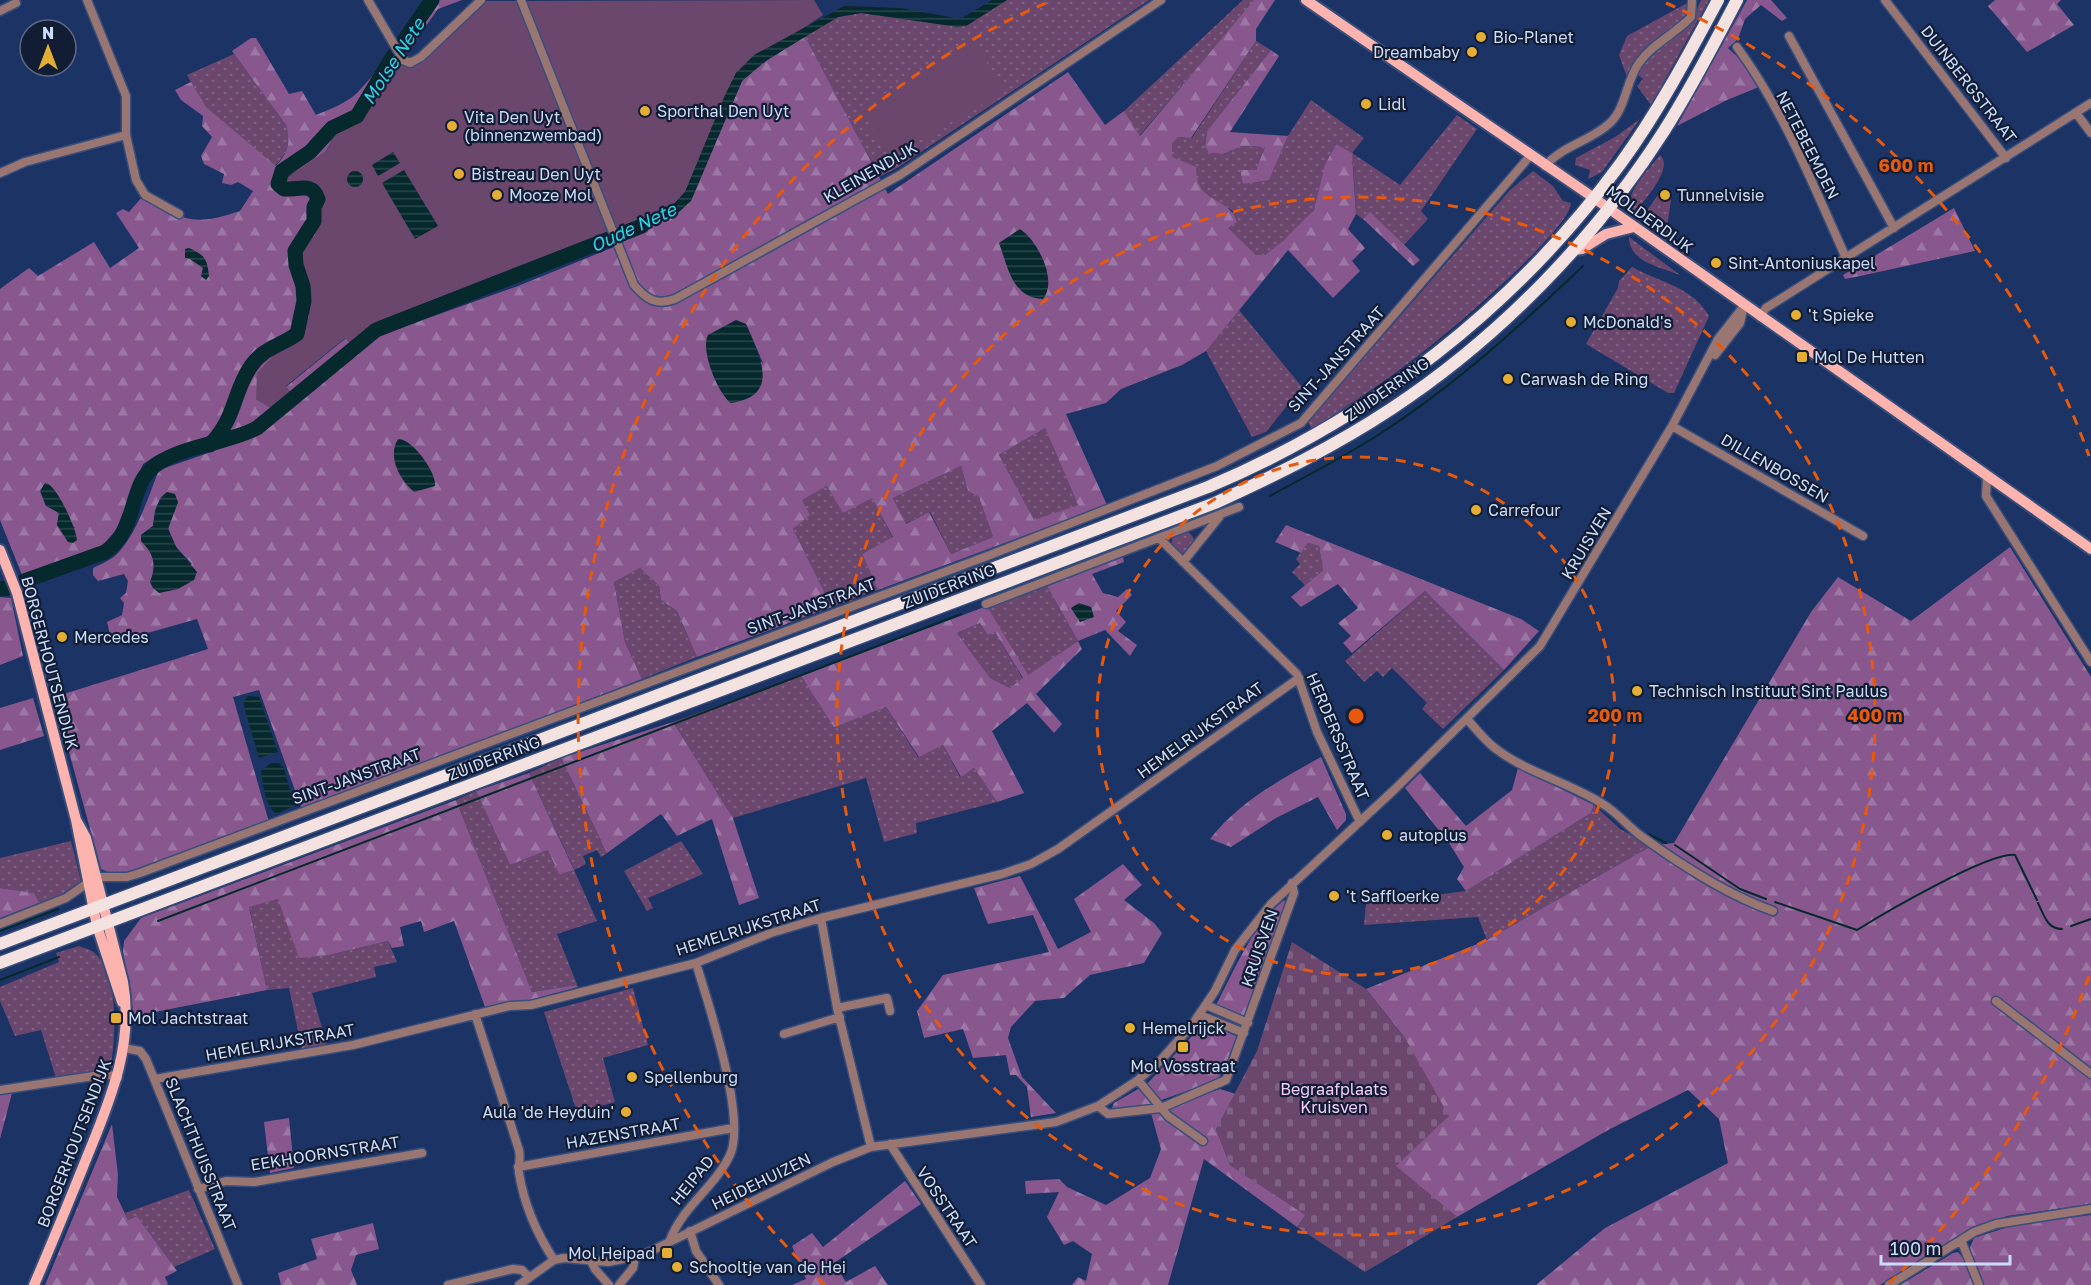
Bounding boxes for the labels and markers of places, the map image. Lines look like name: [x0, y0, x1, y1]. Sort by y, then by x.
place label: Bio-Planet: [1493, 27, 1574, 47]
marker: Bio-Planet: [1474, 30, 1488, 44]
place label: Dreambaby: [1373, 42, 1460, 62]
marker: Dreambaby: [1465, 45, 1479, 59]
place label: Lidl: [1378, 94, 1406, 114]
marker: Lidl: [1359, 97, 1373, 111]
place label: Sporthal Den Uyt: [657, 101, 789, 121]
marker: Sporthal Den Uyt: [638, 104, 652, 118]
place label: Vita Den Uyt (binnenzwembad): [464, 107, 602, 145]
marker: Vita Den Uyt (binnenzwembad): [445, 119, 459, 133]
place label: Bistreau Den Uyt: [471, 164, 601, 184]
marker: Bistreau Den Uyt: [452, 167, 466, 181]
place label: Mooze Mol: [509, 185, 592, 205]
place label: Tunnelvisie: [1677, 185, 1764, 205]
marker: Mooze Mol: [490, 188, 504, 202]
marker: Tunnelvisie: [1658, 188, 1672, 202]
place label: Sint-Antoniuskapel: [1728, 253, 1875, 273]
marker: Sint-Antoniuskapel: [1709, 256, 1723, 270]
place label: 't Spieke: [1808, 305, 1874, 325]
marker: 't Spieke: [1789, 308, 1803, 322]
place label: McDonald's: [1583, 312, 1672, 332]
marker: McDonald's: [1564, 315, 1578, 329]
place label: Mol De Hutten: [1814, 347, 1925, 367]
marker: Mol De Hutten: [1795, 350, 1809, 364]
place label: Carwash de Ring: [1520, 369, 1648, 389]
marker: Carwash de Ring: [1501, 372, 1515, 386]
place label: Carrefour: [1488, 500, 1561, 520]
marker: Carrefour: [1469, 503, 1483, 517]
place label: Mercedes: [74, 627, 149, 647]
marker: Mercedes: [55, 630, 69, 644]
place label: Technisch Instituut Sint Paulus: [1649, 681, 1888, 701]
marker: Technisch Instituut Sint Paulus: [1630, 684, 1644, 698]
centre of rings: [1346, 706, 1366, 726]
place label: autoplus: [1399, 825, 1467, 845]
marker: autoplus: [1380, 828, 1394, 842]
place label: 't Saffloerke: [1346, 886, 1440, 906]
marker: 't Saffloerke: [1327, 889, 1341, 903]
place label: Mol Jachtstraat: [128, 1008, 248, 1028]
marker: Mol Jachtstraat: [109, 1011, 123, 1025]
place label: Hemelrijck: [1142, 1018, 1225, 1038]
marker: Hemelrijck: [1123, 1021, 1137, 1035]
marker: Mol Vosstraat: [1176, 1040, 1190, 1054]
place label: Mol Vosstraat: [1130, 1056, 1236, 1076]
place label: Spellenburg: [644, 1067, 738, 1087]
marker: Spellenburg: [625, 1070, 639, 1084]
place label: Aula 'de Heyduin': [483, 1102, 614, 1122]
marker: Aula 'de Heyduin': [619, 1105, 633, 1119]
place label: Mol Heipad: [568, 1243, 655, 1263]
marker: Mol Heipad: [660, 1246, 674, 1260]
place label: Schooltje van de Hei: [689, 1257, 846, 1277]
marker: Schooltje van de Hei: [670, 1260, 684, 1274]

